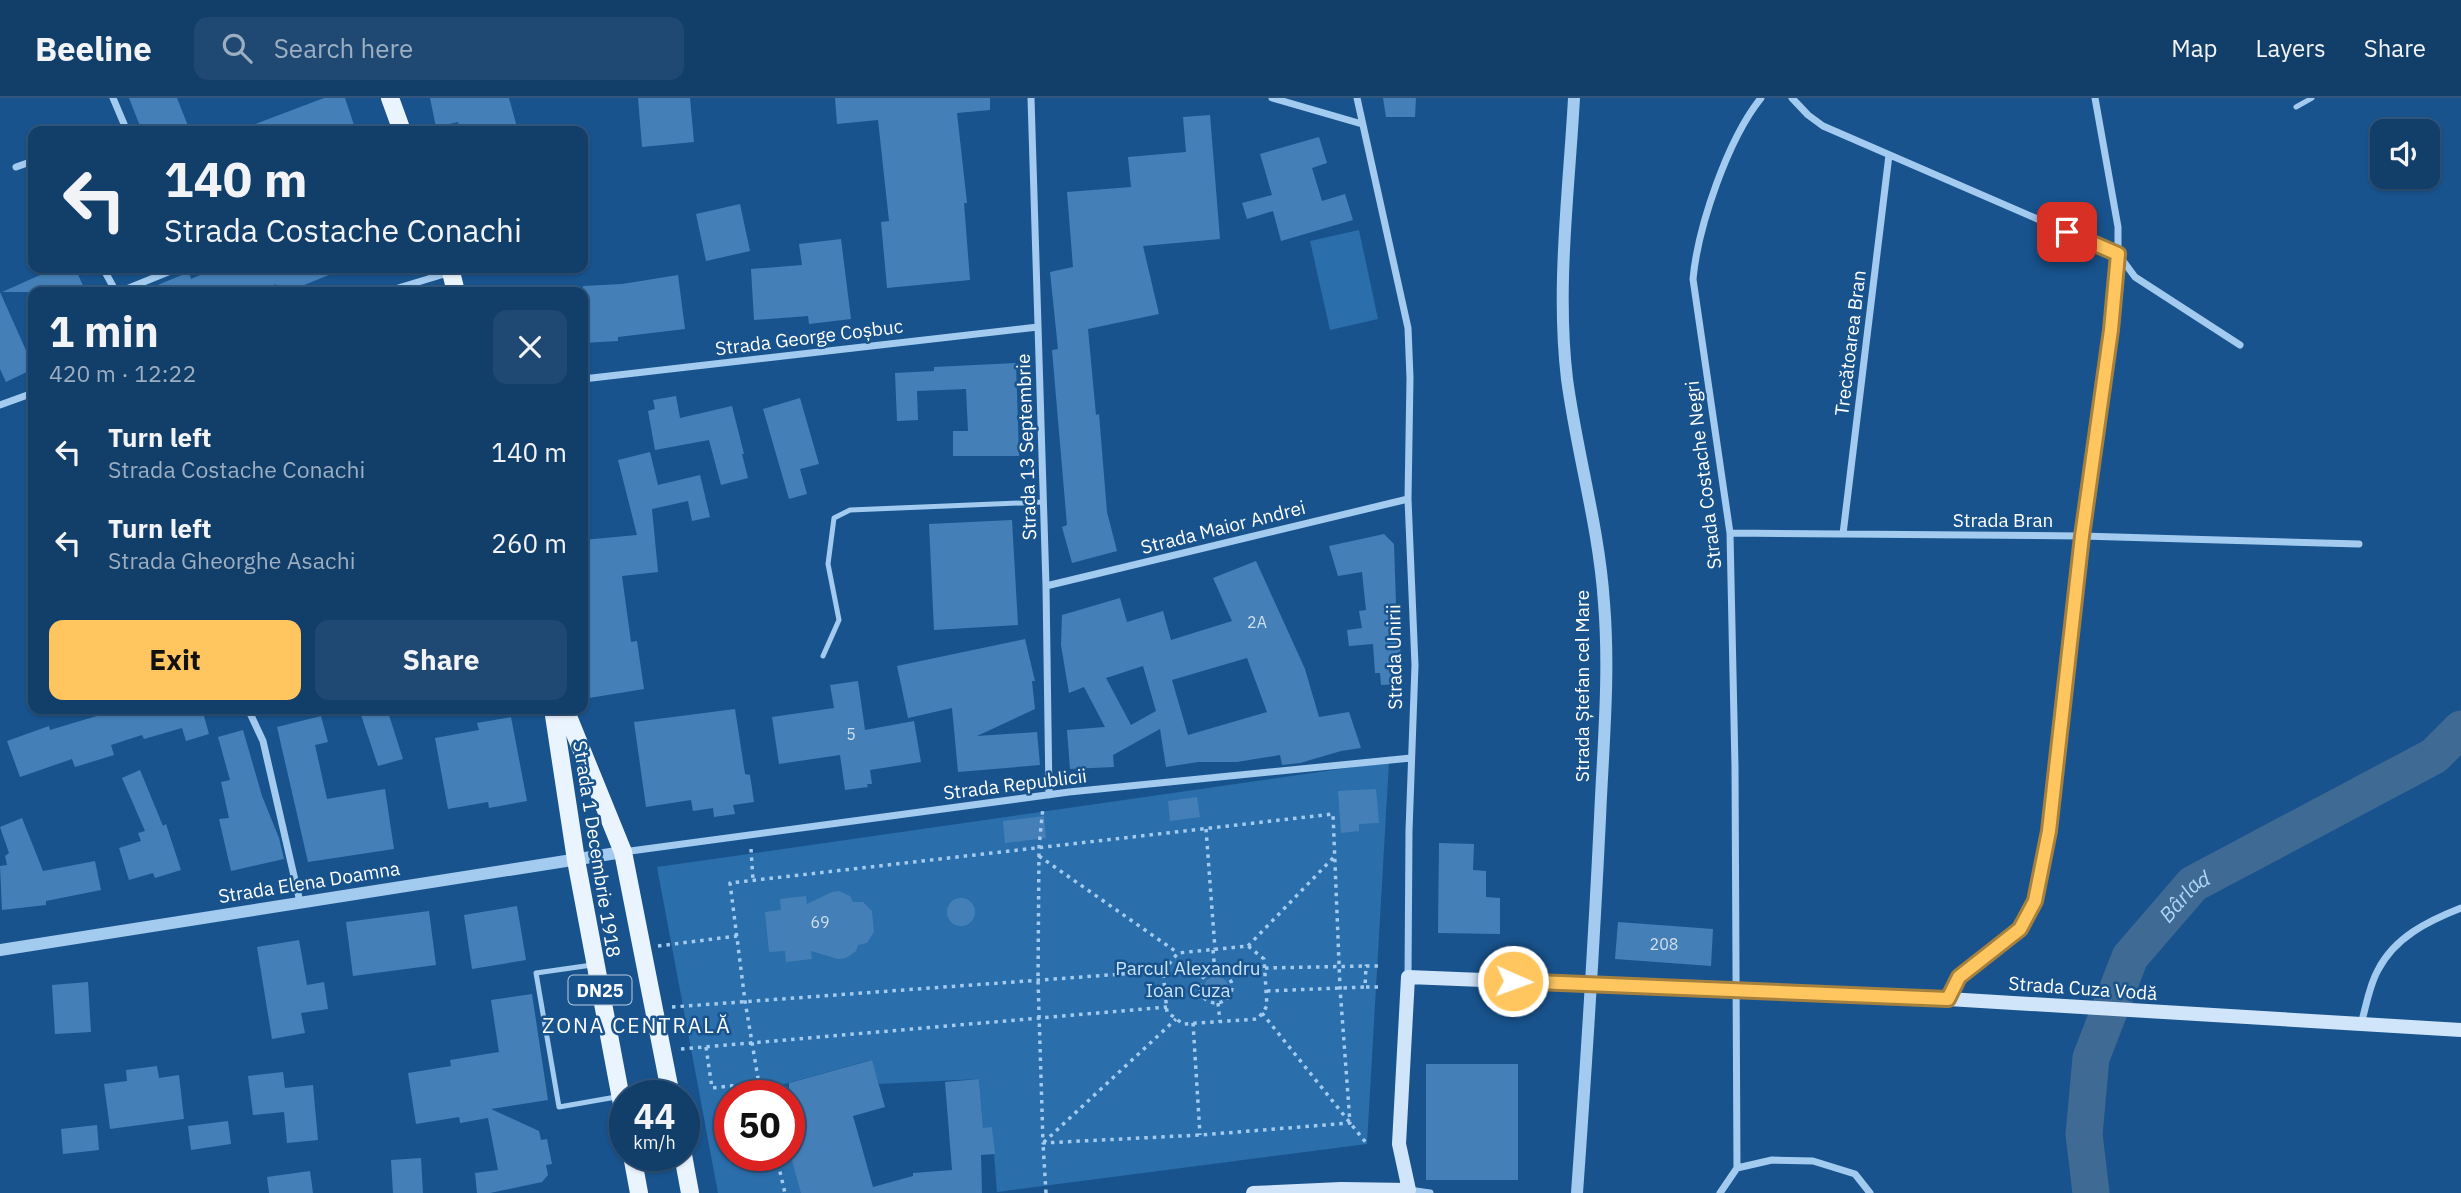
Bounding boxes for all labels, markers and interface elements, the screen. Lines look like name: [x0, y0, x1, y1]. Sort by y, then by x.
search box: [194, 17, 684, 80]
text: Beeline: [35, 27, 152, 70]
icon: search: [218, 29, 256, 67]
text: Search here: [274, 31, 413, 65]
text: Map: [2171, 32, 2218, 64]
text: Layers: [2256, 32, 2326, 64]
text: Share: [2364, 32, 2426, 64]
map controls: [2370, 119, 2440, 189]
button: sound: [2370, 119, 2440, 189]
text: 140 m: [164, 147, 308, 210]
icon: left: [49, 154, 140, 245]
pin: [2037, 202, 2097, 262]
text: Strada Costache Conachi: [164, 209, 522, 251]
icon: arrive: [2048, 213, 2086, 251]
street label: Trecătoarea Bran: [1829, 269, 1871, 417]
text: 1 min: [49, 304, 159, 359]
button: close: [493, 310, 567, 384]
street label: Strada George Coșbuc: [714, 314, 905, 360]
street label: Strada 13 Septembrie: [1011, 353, 1041, 541]
text: 420 m · 12:22: [49, 358, 196, 388]
street label: Strada Costache Negri: [1680, 379, 1726, 571]
text: Turn left: [108, 420, 211, 454]
icon: left: [49, 433, 87, 471]
text: 140 m: [491, 435, 567, 469]
text: Strada Costache Conachi: [108, 454, 365, 484]
street label: Strada Maior Andrei: [1138, 495, 1308, 559]
street label: Strada Bran: [1953, 508, 2053, 532]
text: Turn left: [108, 511, 211, 545]
icon: left: [49, 524, 87, 562]
text: 260 m: [491, 526, 567, 560]
text: Strada Gheorghe Asachi: [108, 545, 355, 575]
street label: Strada Ștefan cel Mare: [1570, 590, 1594, 782]
street label: Strada Unirii: [1381, 604, 1407, 710]
house number: 2A: [1247, 612, 1267, 632]
button: Exit: [49, 620, 301, 700]
button: Share: [315, 620, 567, 700]
house number: 5: [846, 724, 856, 744]
street label: Strada 1 Decembrie 1918: [568, 739, 626, 959]
street label: Strada Republicii: [942, 763, 1088, 805]
street label: Strada Elena Doamna: [216, 856, 402, 908]
water label: Bârlad: [2152, 863, 2215, 928]
house number: 69: [810, 912, 830, 932]
house number: 208: [1650, 934, 1678, 954]
position arrow: [1476, 944, 1550, 1018]
park label: Parcul Alexandru Ioan Cuza: [1115, 956, 1261, 1002]
street label: Strada Cuza Vodă: [2008, 971, 2158, 1005]
road number: DN25: [568, 976, 632, 1004]
district label: ZONA CENTRALĂ: [542, 1011, 732, 1039]
speed limit sign: 50: [714, 1080, 805, 1171]
text: 44: [633, 1093, 676, 1139]
text: km/h: [633, 1131, 676, 1154]

